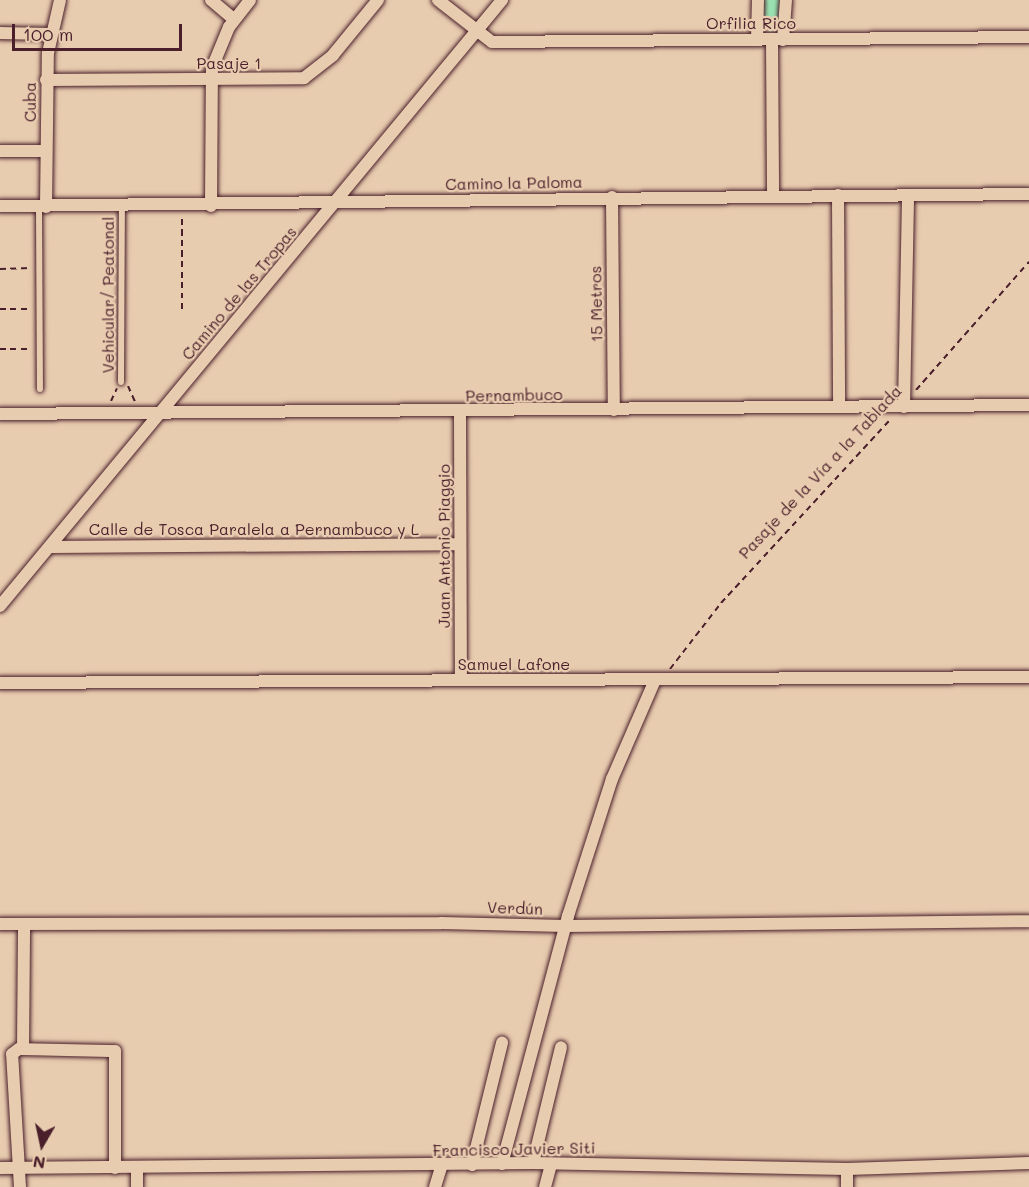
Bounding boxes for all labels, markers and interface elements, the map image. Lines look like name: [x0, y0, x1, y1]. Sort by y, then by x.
scale bar: [15, 12, 184, 50]
street label: Orfilia Rico: [706, 13, 796, 33]
text: 100 m: [23, 22, 73, 46]
street label: Pasaje 1: [196, 53, 262, 73]
street label: Cuba: [20, 82, 40, 122]
street label: Camino la Paloma: [445, 172, 583, 194]
street label: Vehicular/ Peatonal: [98, 217, 118, 373]
street label: Camino de las Tropas: [177, 222, 301, 364]
street label: 15 Metros: [586, 266, 606, 342]
street label: Pasaje de la Vía a la Tablada: [735, 381, 905, 563]
street label: Pernambuco: [465, 385, 563, 405]
street label: Juan Antonio Piaggio: [434, 464, 454, 628]
street label: Calle de Tosca Paralela a Pernambuco y L: [89, 519, 419, 539]
street label: Samuel Lafone: [458, 654, 570, 674]
street label: Verdún: [487, 897, 543, 919]
north arrow: [12, 1115, 72, 1175]
street label: Francisco Javier Siti: [432, 1138, 596, 1160]
text: N: [31, 1152, 47, 1175]

